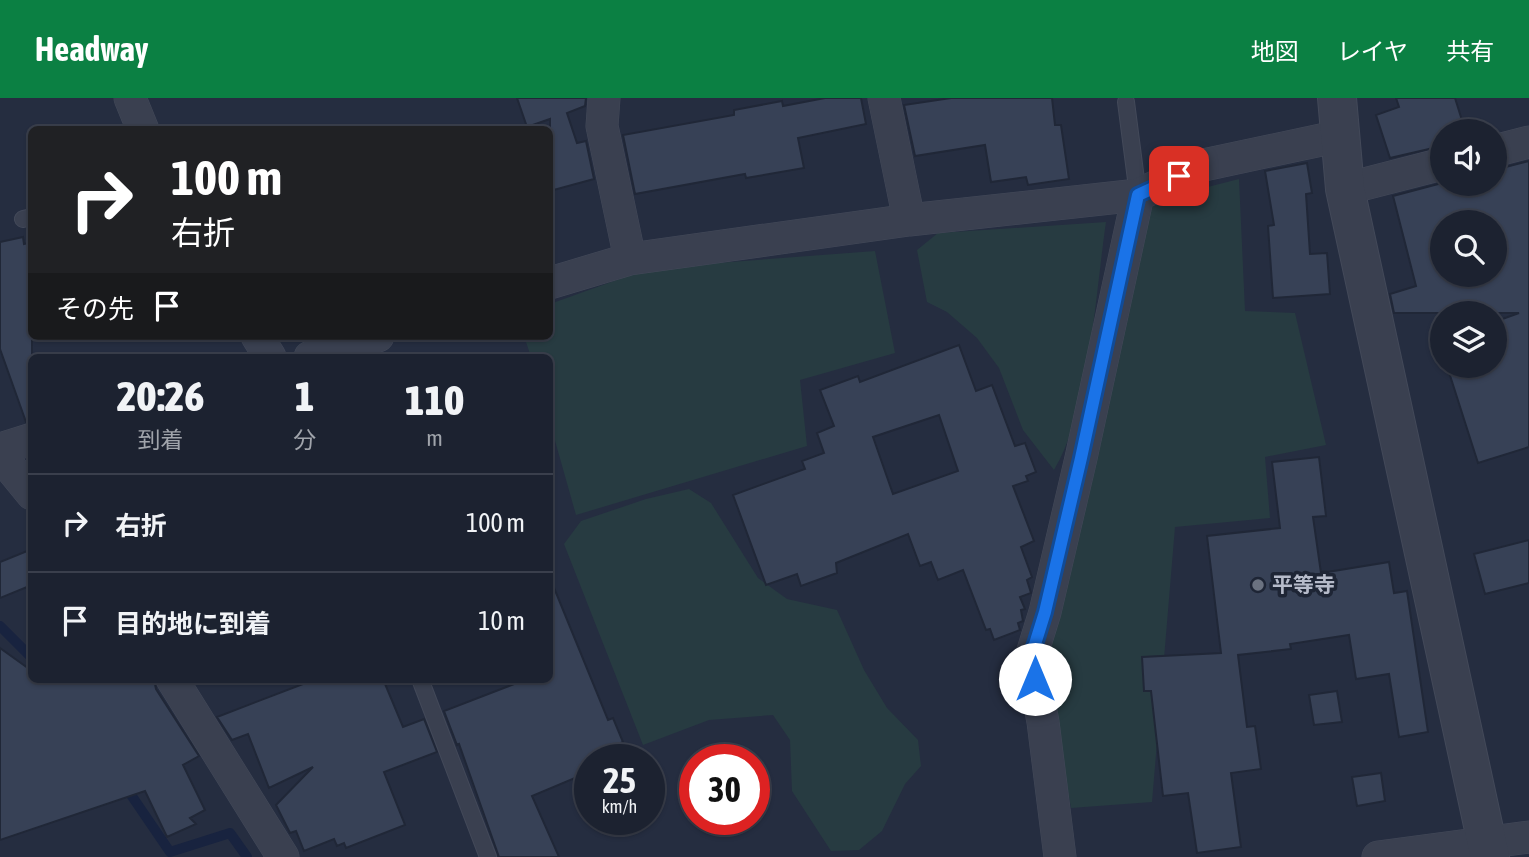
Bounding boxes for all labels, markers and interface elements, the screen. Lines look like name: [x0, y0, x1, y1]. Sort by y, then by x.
text: Headway: [35, 30, 148, 68]
text: 地図: [1251, 38, 1299, 65]
text: レイヤ: [1337, 38, 1408, 65]
text: 共有: [1446, 38, 1494, 65]
map controls: [1430, 119, 1507, 378]
button: sound: [1430, 119, 1507, 196]
pin: [1149, 146, 1209, 206]
text: 100 m: [171, 149, 282, 205]
icon: right: [56, 154, 147, 245]
icon: arrive: [1160, 157, 1198, 195]
button: search: [1430, 210, 1507, 287]
text: 右折: [171, 214, 235, 251]
icon: arrive: [148, 287, 186, 325]
text: その先: [56, 294, 134, 324]
button: layers: [1430, 301, 1507, 378]
text: 20:26: [117, 372, 204, 420]
text: 1: [295, 372, 314, 420]
text: 110: [405, 376, 464, 424]
text: m: [426, 425, 443, 451]
text: 到着: [138, 427, 184, 453]
text: 分: [293, 427, 316, 453]
icon: right: [56, 504, 94, 542]
text: 100 m: [466, 508, 525, 538]
text: 右折: [115, 511, 167, 541]
place label: 平等寺: [1272, 572, 1335, 596]
marker: 平等寺: [1250, 577, 1266, 593]
icon: arrive: [56, 602, 94, 640]
text: 10 m: [478, 606, 525, 636]
text: 目的地に到着: [115, 609, 271, 639]
position arrow: [998, 642, 1072, 716]
speed limit sign: 30: [679, 744, 770, 835]
text: 25: [603, 760, 636, 800]
text: km/h: [602, 796, 637, 817]

